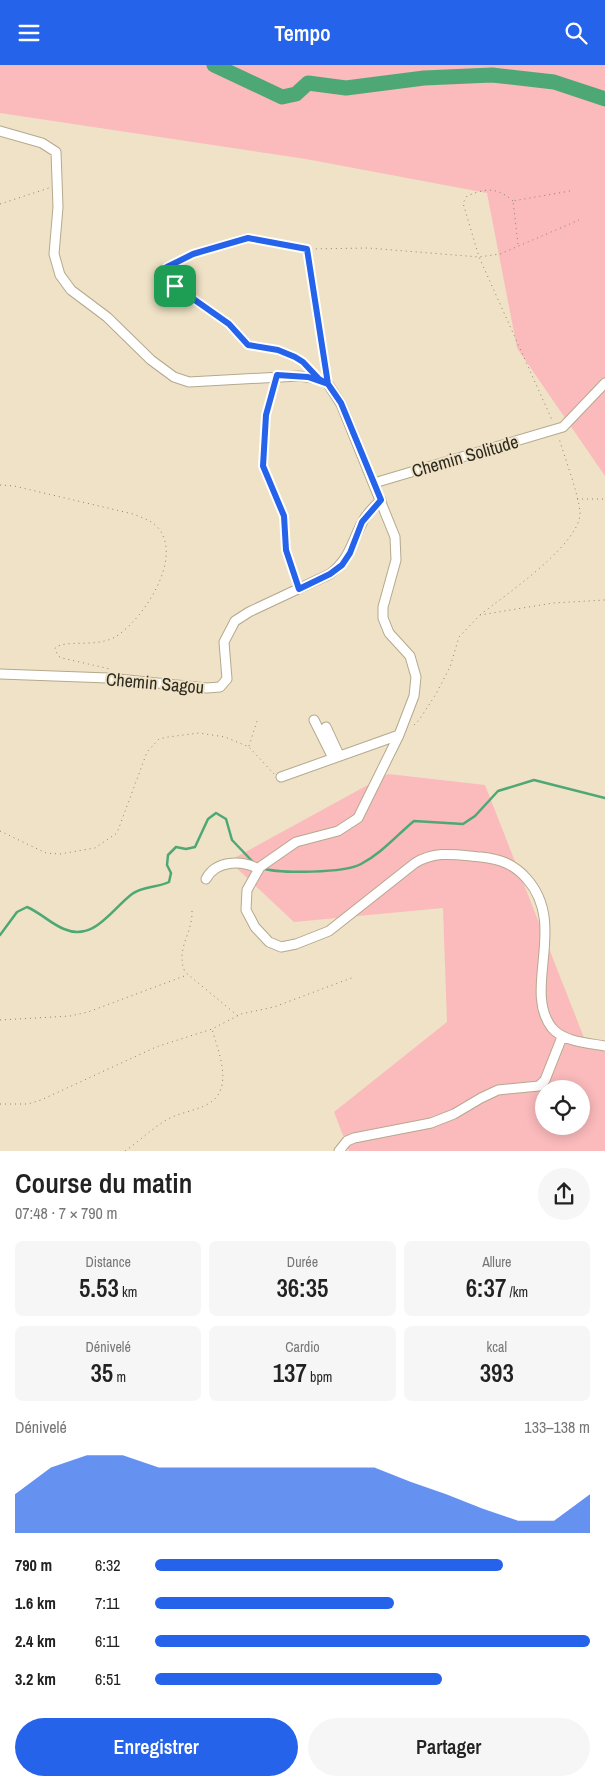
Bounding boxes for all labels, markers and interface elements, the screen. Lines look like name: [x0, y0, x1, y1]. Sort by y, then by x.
text: Tempo: [274, 18, 331, 48]
icon: menu: [15, 19, 43, 47]
icon: search: [562, 19, 590, 47]
pin: [154, 265, 196, 307]
icon: arrive: [161, 272, 189, 300]
street label: Chemin Solitude: [409, 429, 521, 483]
street label: Chemin Sagou: [105, 666, 205, 700]
map controls: [535, 1080, 590, 1135]
button: locate: [535, 1080, 590, 1135]
text: Course du matin: [15, 1164, 192, 1202]
button: share: [538, 1168, 590, 1220]
text: 07:48 · 7 × 790 m: [15, 1202, 118, 1224]
text: Distance: [86, 1253, 131, 1271]
text: Durée: [287, 1253, 318, 1271]
text: Allure: [482, 1253, 512, 1271]
text: 5.53: [79, 1271, 119, 1305]
text: 36:35: [276, 1271, 329, 1305]
text: 6:37: [466, 1271, 506, 1305]
text: km: [119, 1283, 137, 1301]
text: /km: [506, 1283, 528, 1301]
text: Dénivelé: [86, 1338, 131, 1356]
text: Cardio: [285, 1338, 320, 1356]
text: kcal: [487, 1338, 507, 1356]
text: 35: [90, 1356, 113, 1390]
text: 137: [273, 1356, 307, 1390]
text: 393: [480, 1356, 514, 1390]
text: m: [113, 1368, 126, 1386]
text: bpm: [307, 1368, 332, 1386]
text: Dénivelé: [15, 1416, 67, 1438]
text: 133–138 m: [524, 1416, 590, 1438]
text: 790 m: [15, 1554, 52, 1576]
text: 6:32: [95, 1554, 121, 1576]
text: 1.6 km: [15, 1592, 56, 1614]
text: 7:11: [95, 1592, 120, 1614]
text: 2.4 km: [15, 1630, 56, 1652]
text: 6:11: [95, 1630, 120, 1652]
text: 3.2 km: [15, 1668, 56, 1690]
text: 6:51: [95, 1668, 121, 1690]
button: Enregistrer: [15, 1718, 298, 1776]
button: Partager: [308, 1718, 590, 1776]

